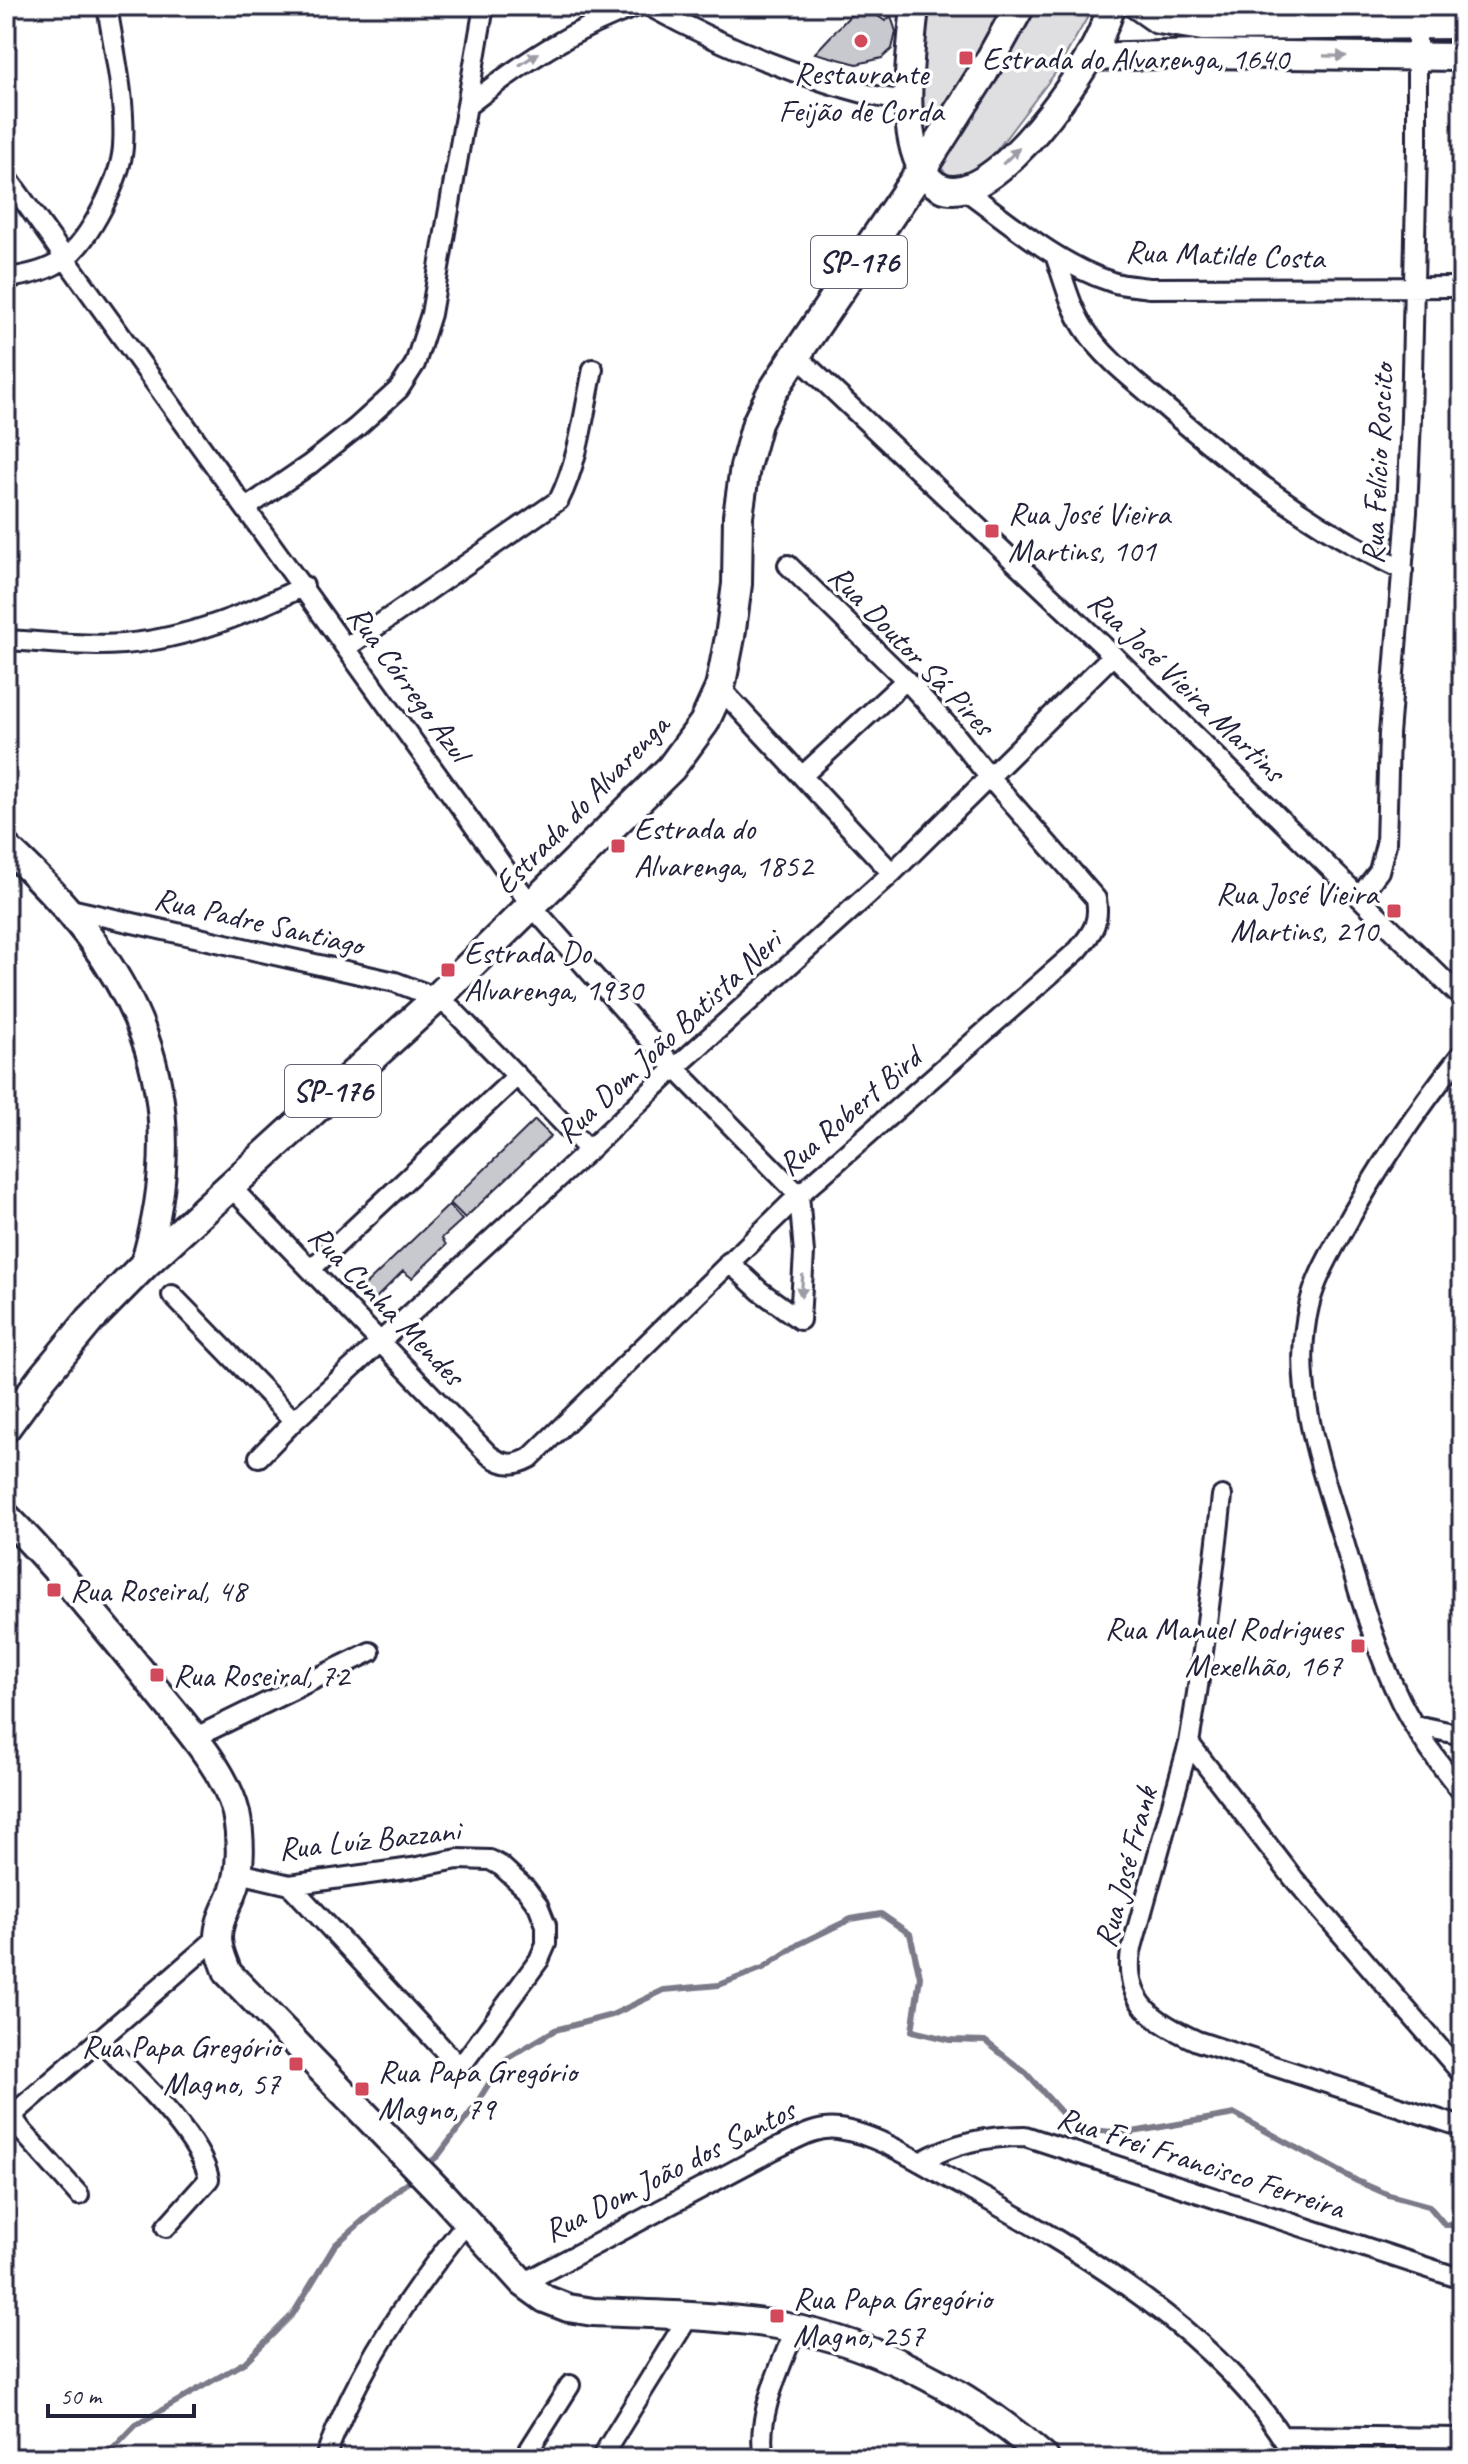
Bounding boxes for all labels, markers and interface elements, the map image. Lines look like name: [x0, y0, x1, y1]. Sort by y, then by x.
marker: Restaurante Feijão de Corda: [852, 32, 870, 50]
place label: Estrada do Alvarenga, 1640: [982, 38, 1292, 79]
marker: Estrada do Alvarenga, 1640: [957, 49, 975, 67]
one-way arrow: [1323, 50, 1348, 62]
one-way arrow: [518, 53, 540, 67]
place label: Restaurante Feijão de Corda: [778, 53, 946, 131]
one-way arrow: [1001, 147, 1020, 166]
street label: Rua Matilde Costa: [1125, 231, 1327, 279]
road number: SP-176: [811, 236, 907, 288]
street label: Rua Felício Roscito: [1352, 359, 1403, 565]
place label: Rua José Vieira Martins, 101: [1008, 493, 1172, 571]
marker: Rua José Vieira Martins, 101: [983, 522, 1001, 540]
street label: Rua Doutor Sá Pires: [820, 556, 1005, 746]
street label: Rua José Vieira Martins: [1079, 582, 1296, 793]
street label: Rua Córrego Azul: [338, 597, 482, 774]
street label: Estrada do Alvarenga: [485, 703, 680, 903]
place label: Estrada do Alvarenga, 1852: [634, 808, 815, 886]
marker: Estrada do Alvarenga, 1852: [609, 837, 627, 855]
place label: Rua José Vieira Martins, 210: [1216, 873, 1381, 951]
street label: Rua Padre Santiago: [151, 878, 371, 966]
marker: Rua José Vieira Martins, 210: [1385, 902, 1403, 920]
street label: Rua Dom João Batista Neri: [547, 918, 793, 1152]
place label: Estrada Do Alvarenga, 1930: [464, 932, 645, 1010]
marker: Estrada Do Alvarenga, 1930: [439, 961, 457, 979]
street label: Rua Robert Bird: [769, 1034, 934, 1185]
road number: SP-176: [285, 1065, 381, 1117]
street label: Rua Cunha Mendes: [300, 1216, 475, 1396]
one-way arrow: [796, 1274, 809, 1299]
place label: Rua Roseiral, 48: [70, 1570, 249, 1611]
marker: Rua Roseiral, 48: [45, 1581, 63, 1599]
place label: Rua Manuel Rodrigues Mexelhão, 167: [1105, 1608, 1345, 1686]
marker: Rua Manuel Rodrigues Mexelhão, 167: [1349, 1637, 1367, 1655]
place label: Rua Roseiral, 72: [173, 1655, 352, 1696]
marker: Rua Roseiral, 72: [148, 1666, 166, 1684]
street label: Rua José Frank: [1084, 1780, 1167, 1952]
street label: Rua Luíz Bazzani: [276, 1809, 466, 1869]
place label: Rua Papa Gregório Magno, 57: [81, 2026, 284, 2104]
place label: Rua Papa Gregório Magno, 79: [378, 2051, 580, 2129]
marker: Rua Papa Gregório Magno, 57: [287, 2055, 305, 2073]
marker: Rua Papa Gregório Magno, 79: [353, 2080, 371, 2098]
street label: Rua Dom João dos Santos: [537, 2088, 804, 2252]
street label: Rua Frei Francisco Ferreira: [1052, 2097, 1352, 2229]
place label: Rua Papa Gregório Magno, 257: [793, 2278, 995, 2356]
marker: Rua Papa Gregório Magno, 257: [768, 2307, 786, 2325]
scale bar: [48, 2368, 194, 2418]
text: 50 m: [60, 2381, 103, 2411]

